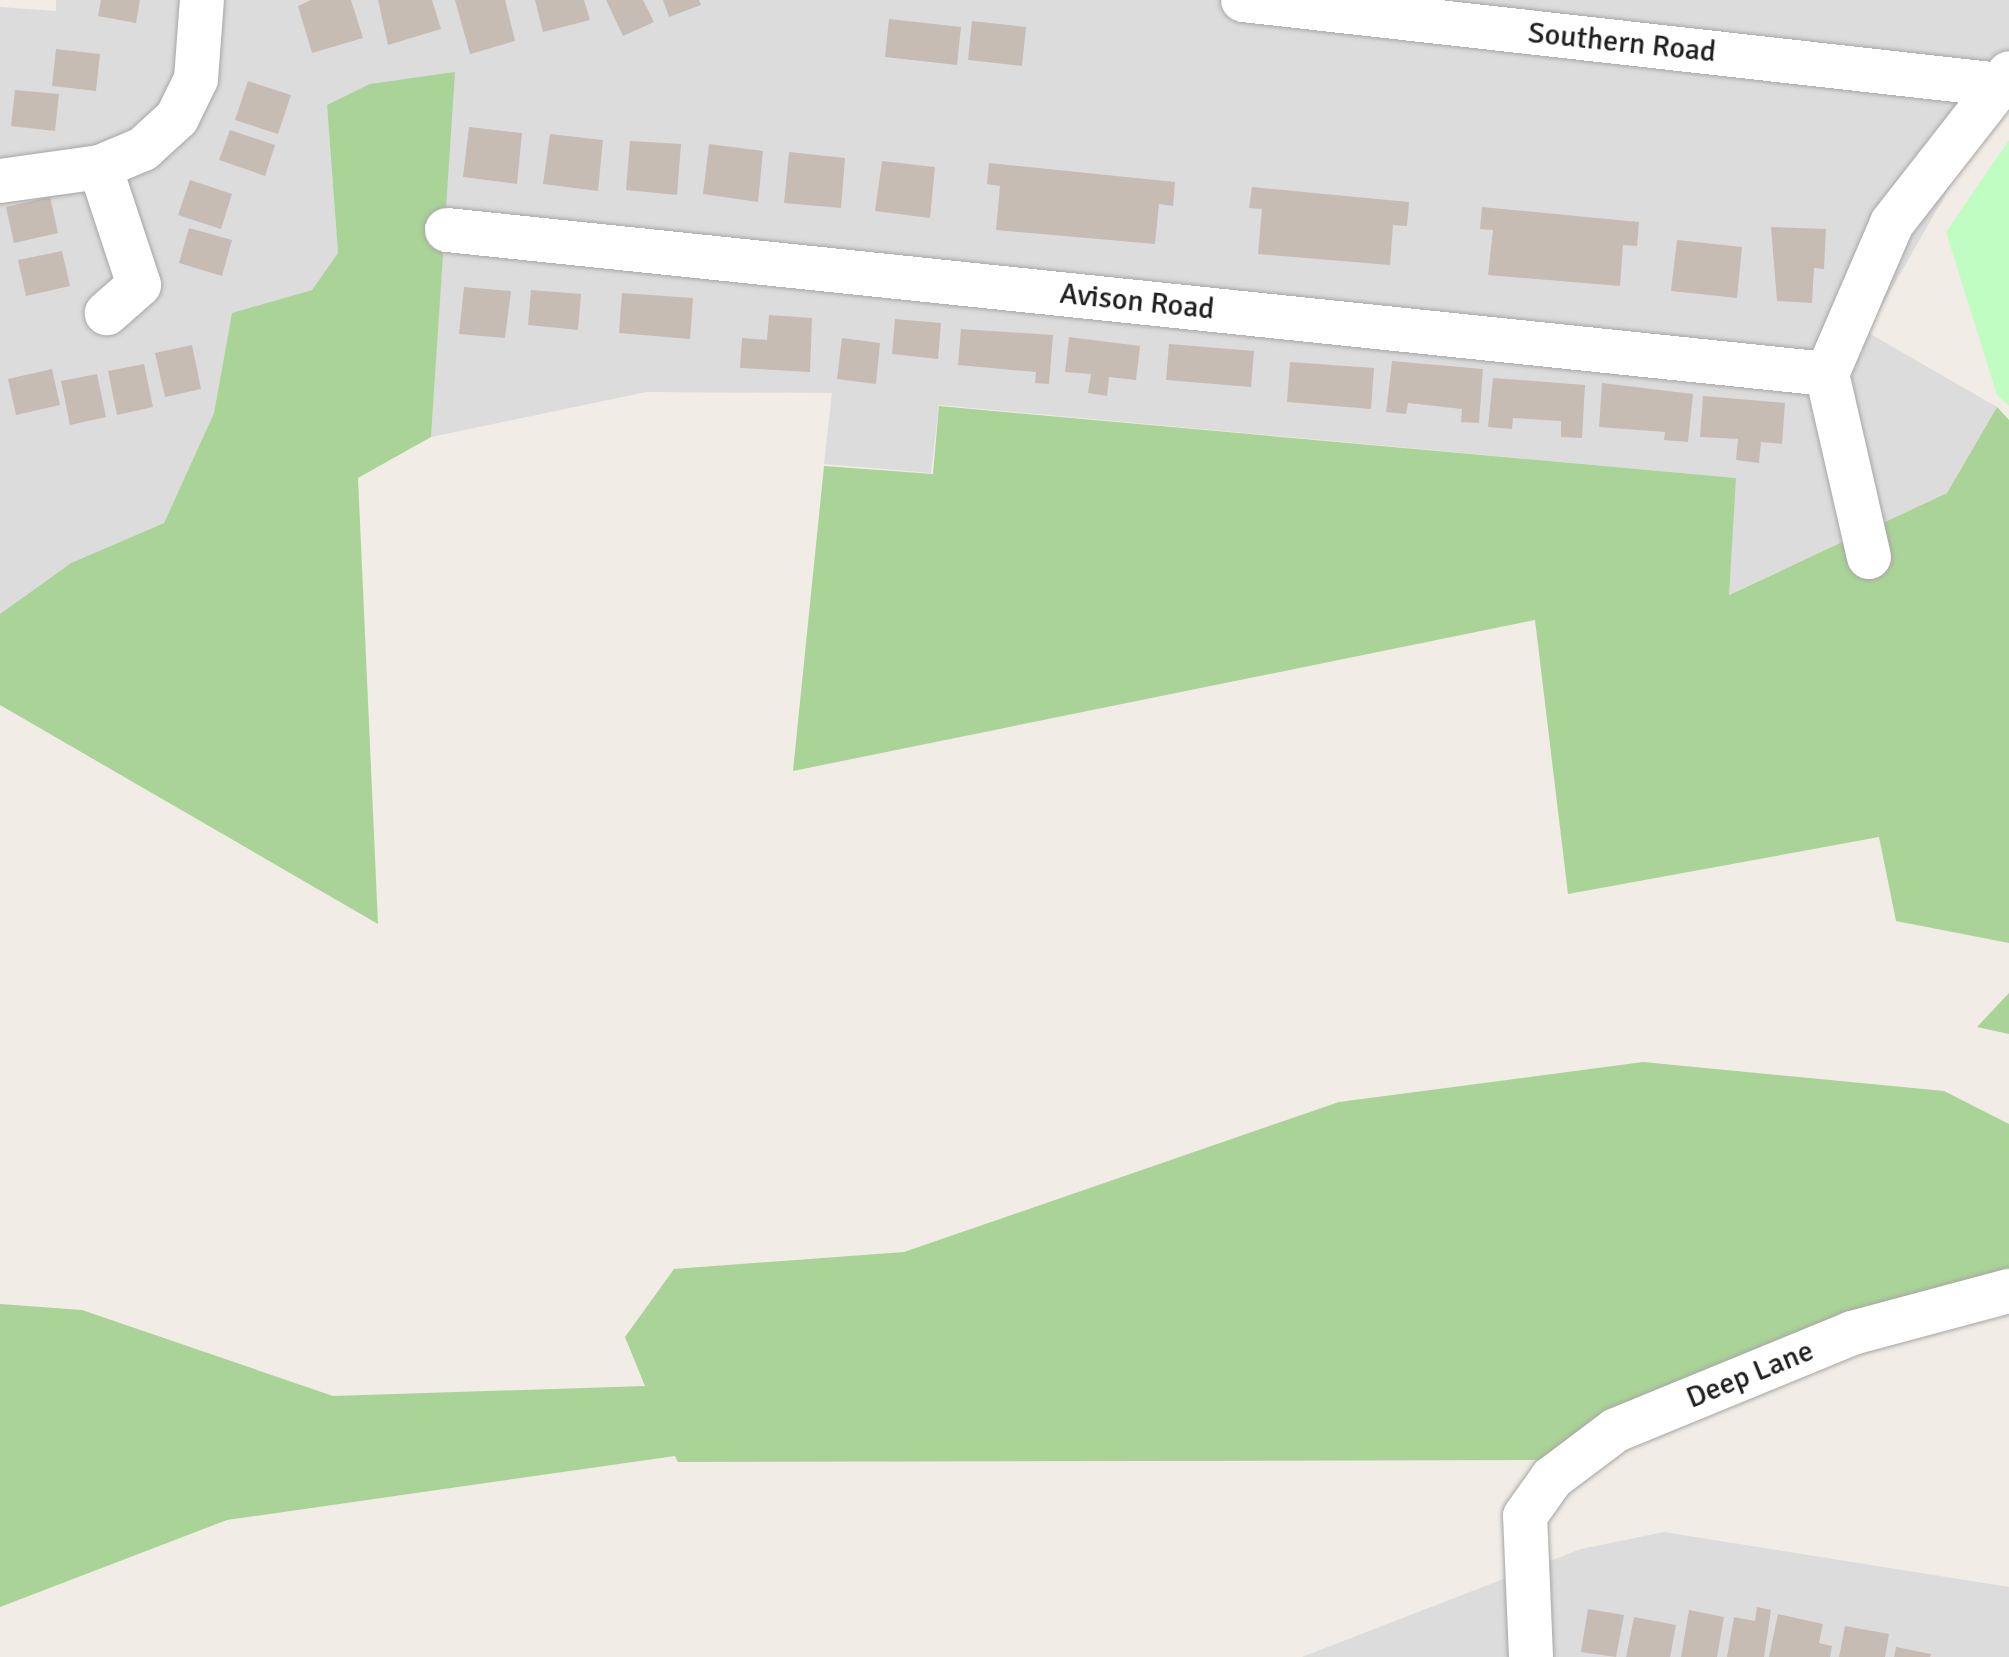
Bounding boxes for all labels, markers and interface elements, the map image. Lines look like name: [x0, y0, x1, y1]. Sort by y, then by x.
street label: Southern Road: [1526, 15, 1718, 71]
street label: Avison Road: [1058, 276, 1216, 328]
street label: Deep Lane: [1681, 1333, 1819, 1417]

